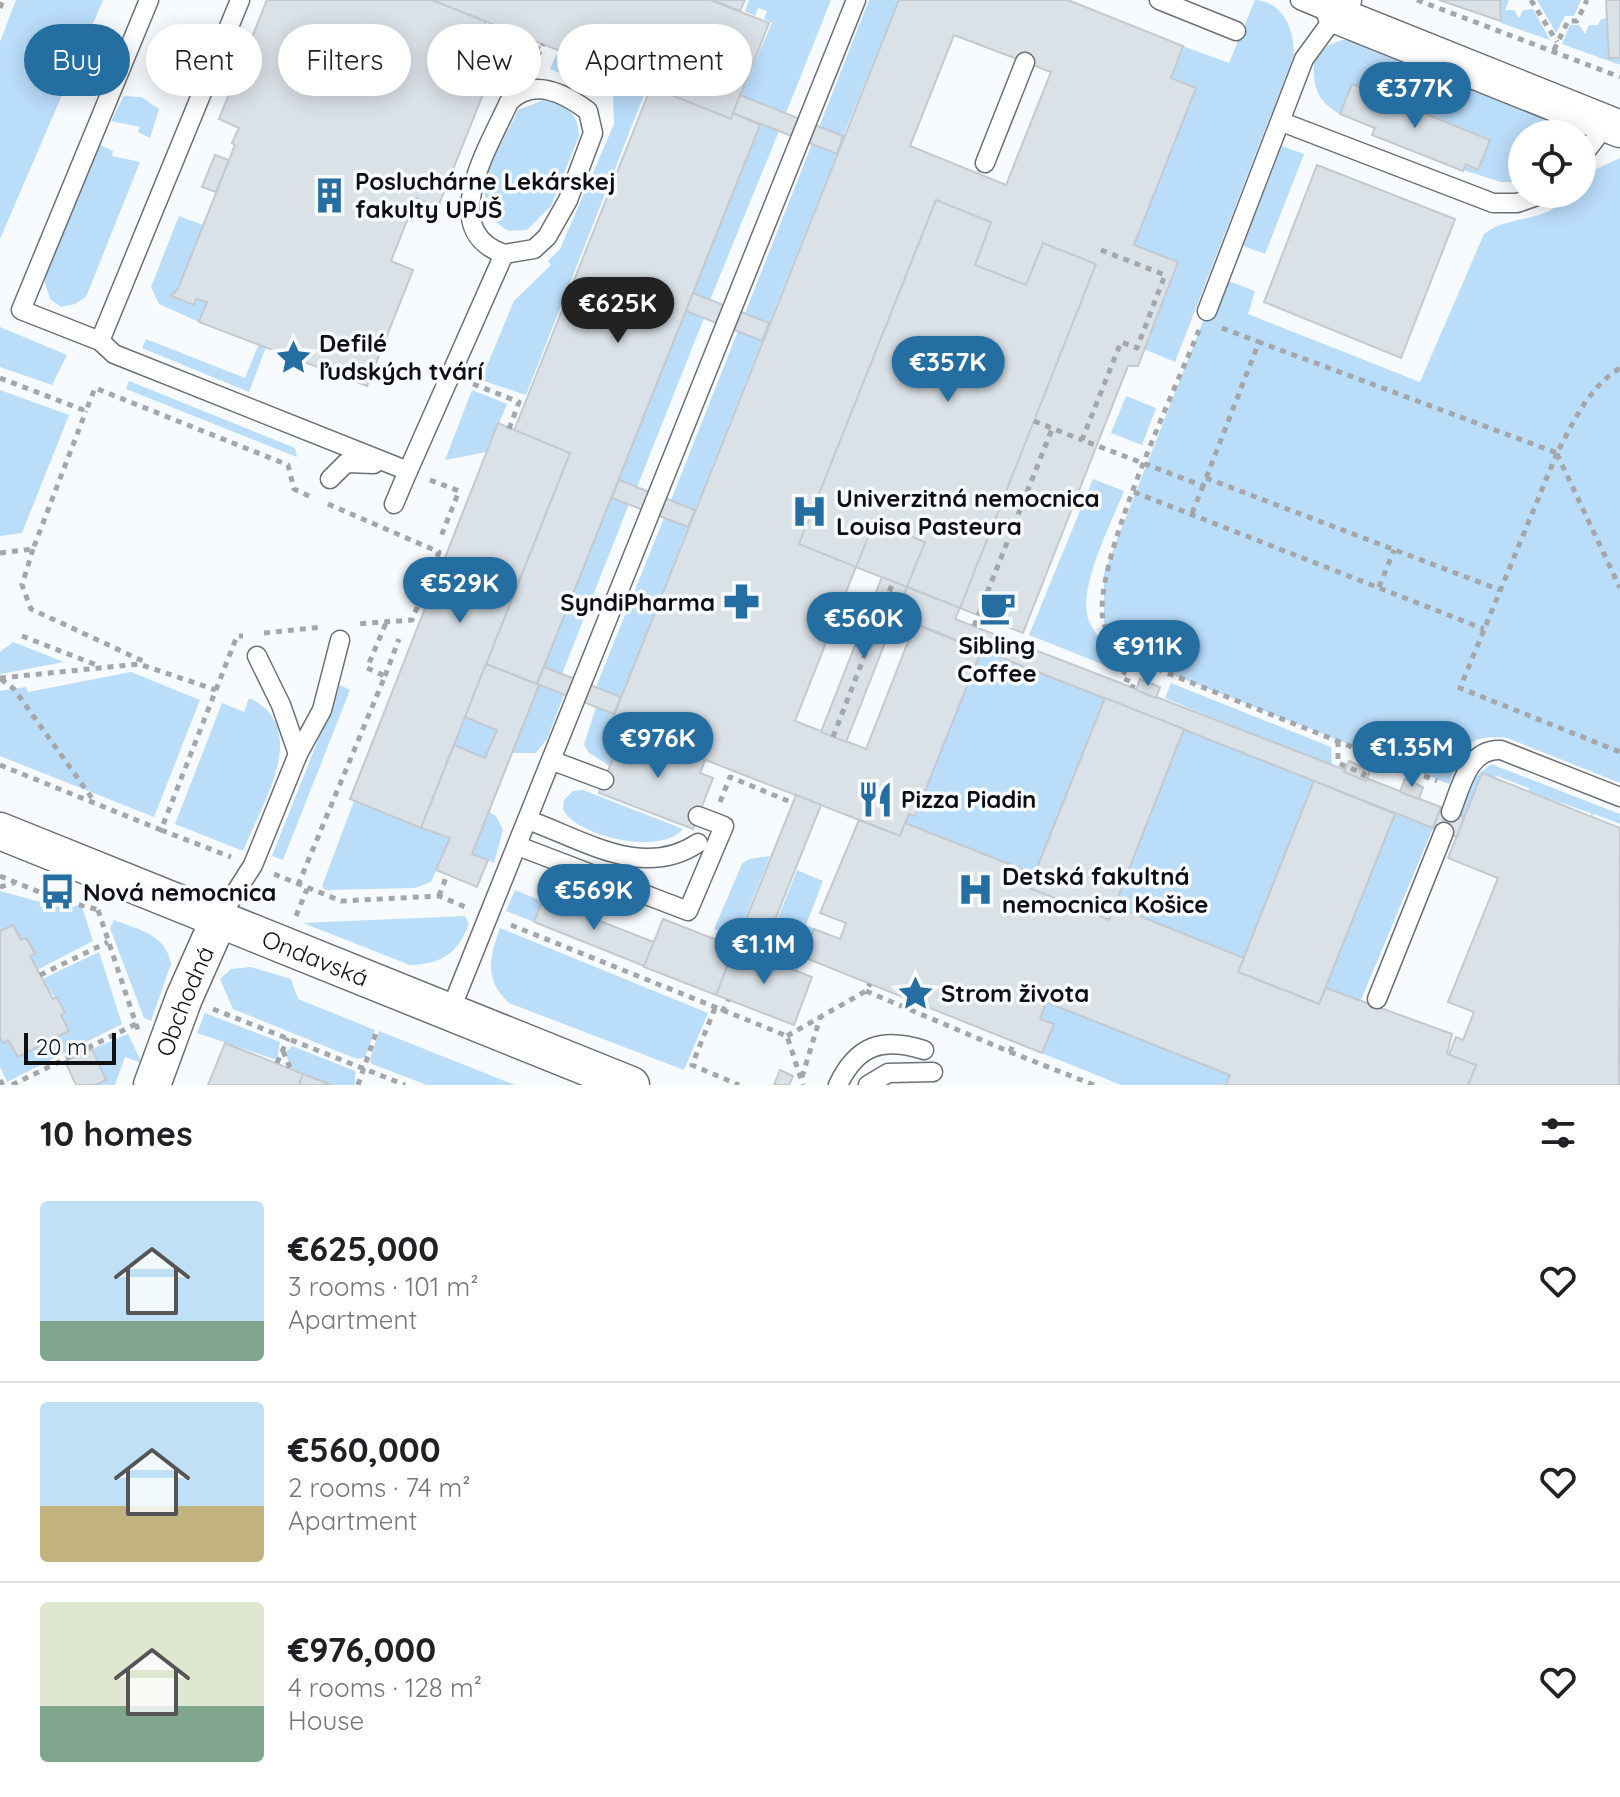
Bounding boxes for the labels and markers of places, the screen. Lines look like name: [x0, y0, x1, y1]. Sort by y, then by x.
pin: €377K: [1359, 62, 1471, 130]
place label: Posluchárne Lekárskej fakulty UPJŠ: [355, 166, 616, 224]
building icon: Posluchárne Lekárskej fakulty UPJŠ: [310, 176, 348, 214]
pin: €625K: [562, 277, 674, 345]
place label: Defilé ľudských tvárí: [319, 328, 484, 386]
pin: €357K: [892, 336, 1004, 404]
place icon: Defilé ľudských tvárí: [274, 338, 312, 376]
place label: Univerzitná nemocnica Louisa Pasteura: [836, 483, 1100, 541]
hospital icon: Univerzitná nemocnica Louisa Pasteura: [791, 493, 829, 531]
pin: €529K: [404, 557, 516, 625]
pharmacy icon: SyndiPharma: [722, 583, 760, 621]
place label: SyndiPharma: [560, 587, 715, 617]
cafe icon: Sibling Coffee: [978, 589, 1016, 627]
pin: €560K: [808, 592, 920, 660]
pin: €911K: [1092, 620, 1204, 688]
place label: Sibling Coffee: [957, 630, 1037, 688]
pin: €976K: [602, 712, 714, 780]
pin: €1.35M: [1347, 721, 1477, 789]
restaurant icon: Pizza Piadin: [856, 780, 894, 818]
place label: Pizza Piadin: [901, 784, 1036, 814]
place label: Detská fakultná nemocnica Košice: [1002, 861, 1208, 919]
pin: €569K: [538, 864, 650, 932]
hospital icon: Detská fakultná nemocnica Košice: [957, 871, 995, 909]
bus stop icon: Nová nemocnica: [38, 873, 76, 911]
place label: Nová nemocnica: [83, 877, 276, 907]
pin: €1.1M: [708, 918, 820, 986]
place icon: Strom života: [896, 974, 934, 1012]
place label: Strom života: [941, 978, 1089, 1008]

